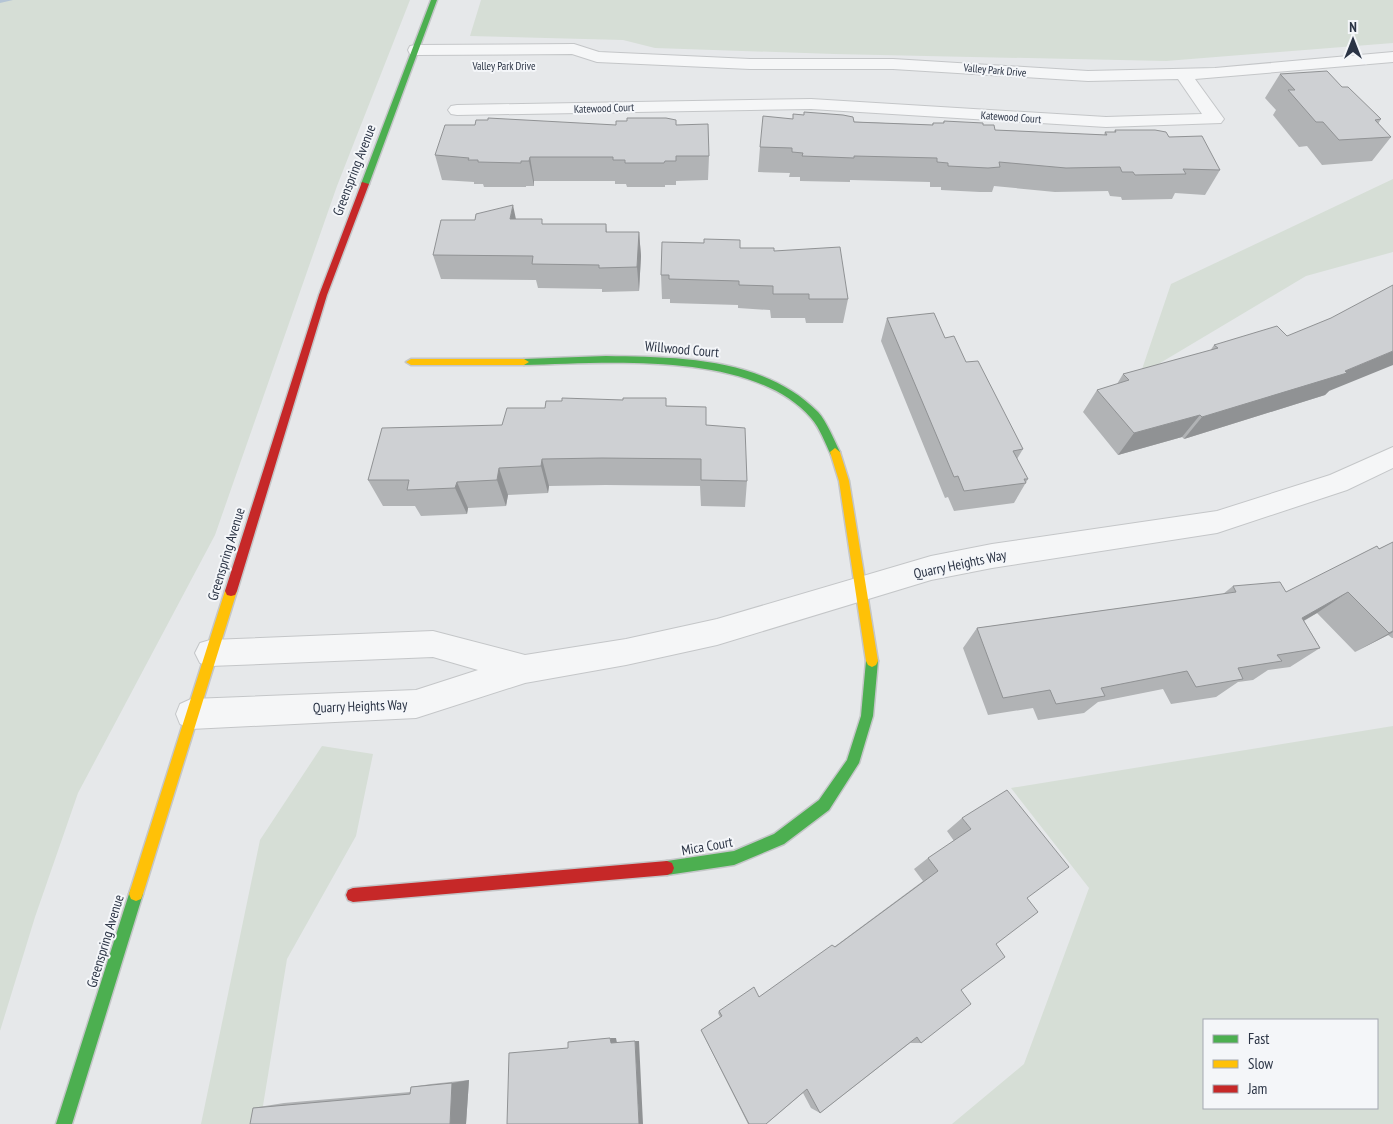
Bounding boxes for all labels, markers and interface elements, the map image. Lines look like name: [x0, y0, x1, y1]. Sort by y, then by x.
north arrow: [1328, 15, 1378, 65]
text: N: [1349, 18, 1357, 36]
street label: Valley Park Drive: [471, 59, 536, 73]
street label: Valley Park Drive: [962, 60, 1027, 80]
street label: Katewood Court: [574, 100, 634, 116]
street label: Katewood Court: [980, 108, 1042, 126]
street label: Greenspring Avenue: [328, 122, 380, 218]
street label: Willwood Court: [644, 337, 720, 361]
street label: Greenspring Avenue: [203, 505, 249, 603]
street label: Quarry Heights Way: [912, 545, 1009, 583]
street label: Quarry Heights Way: [312, 695, 408, 717]
street label: Mica Court: [680, 833, 734, 859]
street label: Greenspring Avenue: [82, 892, 128, 990]
legend: [1203, 1019, 1378, 1109]
text: Fast: [1248, 1029, 1269, 1048]
text: Slow: [1248, 1054, 1273, 1073]
text: Jam: [1247, 1079, 1267, 1098]

